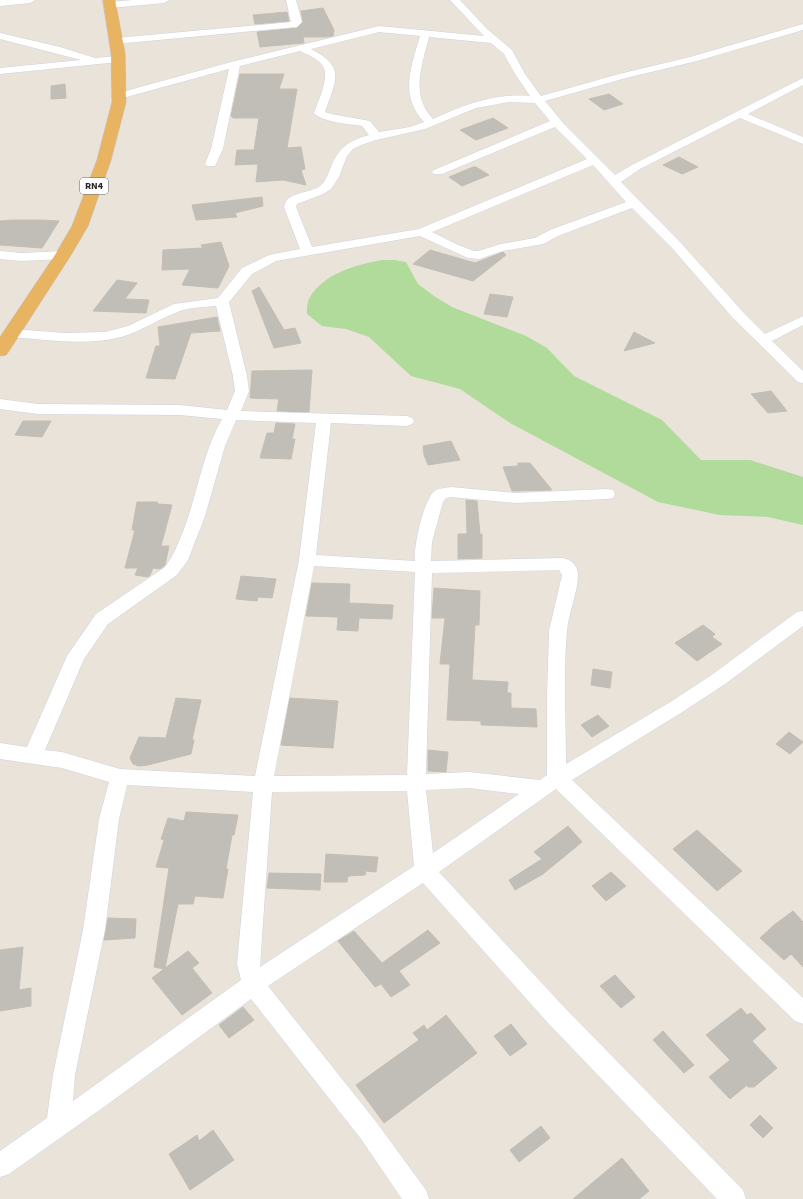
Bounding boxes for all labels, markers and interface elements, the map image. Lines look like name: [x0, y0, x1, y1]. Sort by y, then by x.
road number: RN4: [80, 178, 108, 194]

